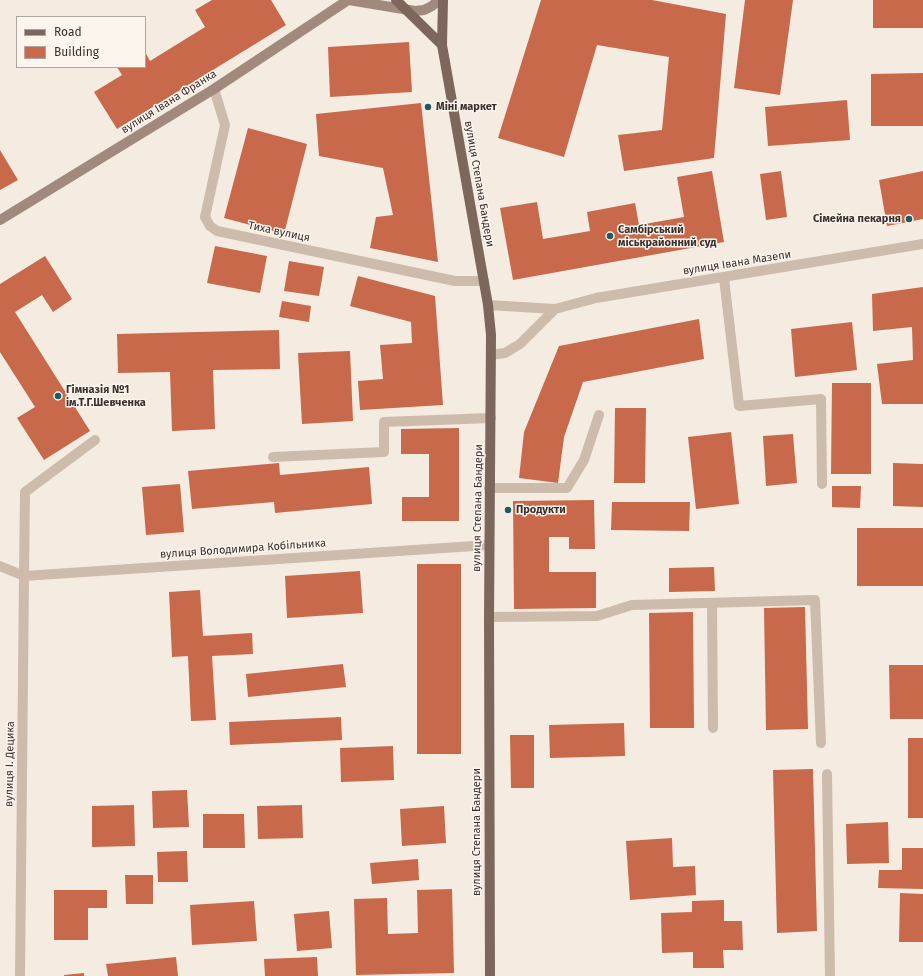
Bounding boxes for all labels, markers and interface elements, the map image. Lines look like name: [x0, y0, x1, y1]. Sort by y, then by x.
legend: [16, 16, 146, 68]
text: Road: [54, 25, 82, 39]
text: Building: [54, 45, 99, 59]
street label: вулиця Івана Франка: [119, 67, 219, 137]
place label: Міні маркет: [436, 100, 497, 114]
marker: Міні маркет: [423, 102, 433, 112]
street label: вулиця Степана Бандери: [461, 120, 497, 248]
place label: Сімейна пекарня: [813, 212, 901, 226]
marker: Сімейна пекарня: [904, 214, 914, 224]
street label: Тиха вулиця: [247, 219, 311, 245]
place label: Самбірський міськрайонний суд: [618, 223, 716, 249]
marker: Самбірський міськрайонний суд: [605, 231, 615, 241]
street label: вулиця Івана Мазепи: [682, 248, 792, 278]
place label: Гімназія №1 ім.Т.Г.Шевченка: [66, 383, 146, 409]
marker: Гімназія №1 ім.Т.Г.Шевченка: [53, 391, 63, 401]
street label: вулиця Степана Бандери: [470, 444, 486, 572]
place label: Продукти: [516, 503, 566, 517]
marker: Продукти: [503, 505, 513, 515]
street label: вулиця Володимира Кобільника: [160, 537, 326, 561]
street label: вулиця І. Децика: [3, 721, 17, 807]
street label: вулиця Степана Бандери: [470, 768, 484, 896]

